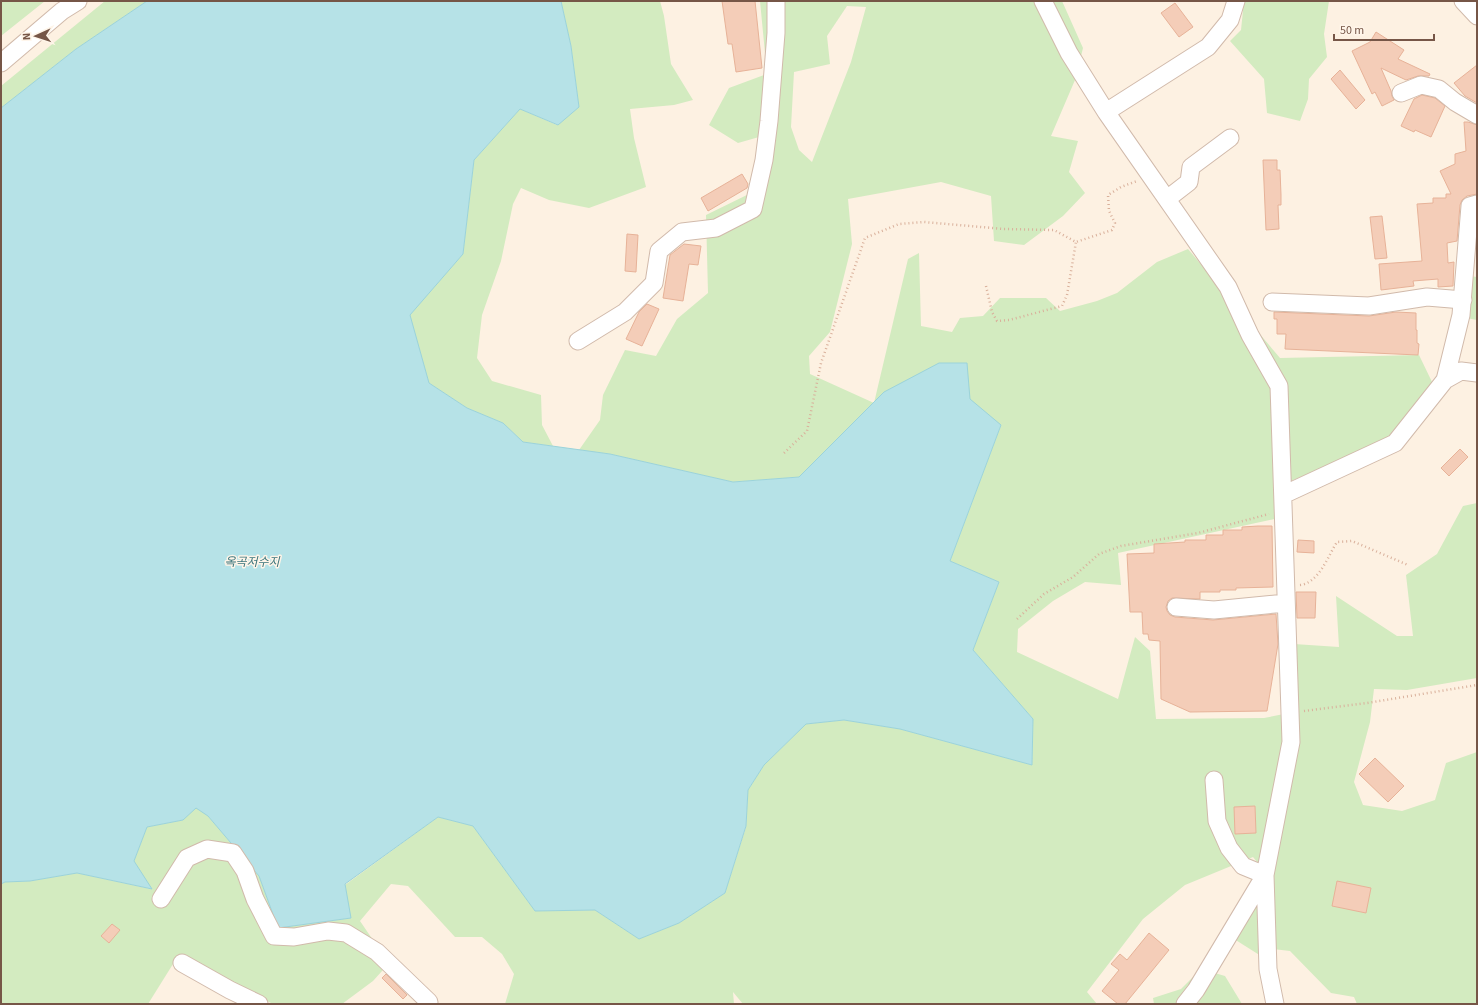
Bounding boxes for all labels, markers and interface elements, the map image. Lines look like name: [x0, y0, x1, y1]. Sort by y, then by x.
north arrow: [16, 16, 56, 56]
scale bar: [1334, 16, 1434, 42]
text: 50 m: [1340, 22, 1364, 39]
text: N: [19, 32, 34, 41]
water label: 옥곡저수지: [224, 554, 281, 571]

